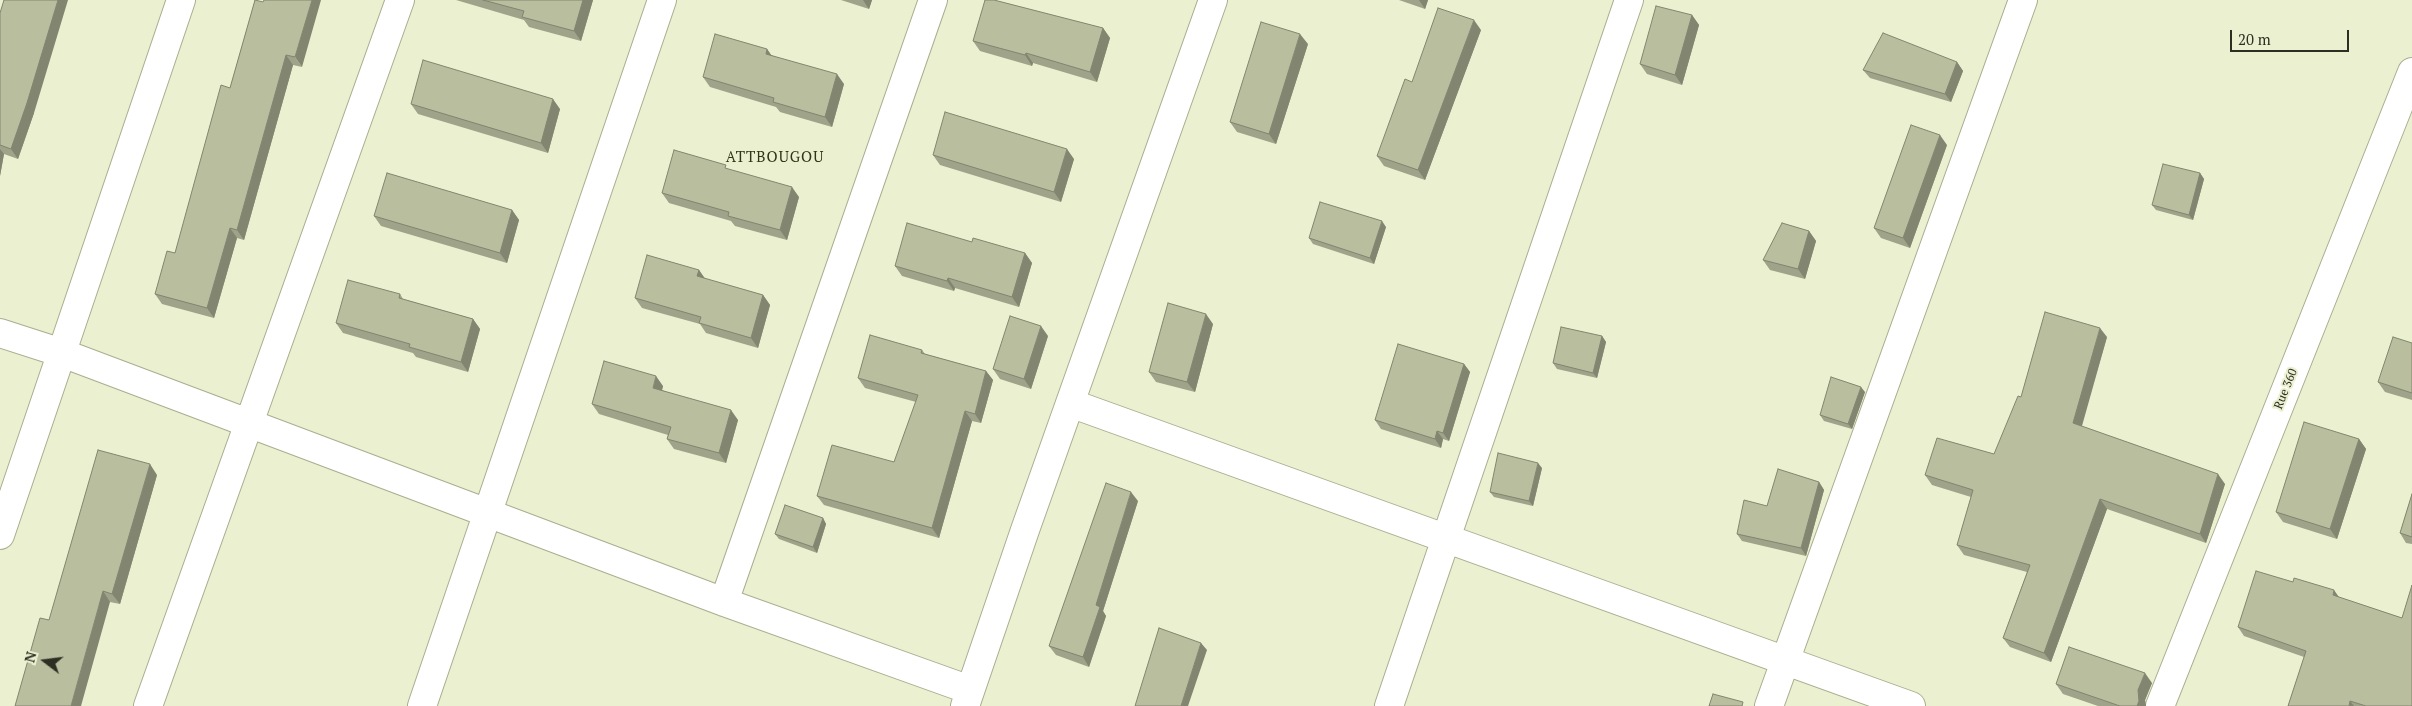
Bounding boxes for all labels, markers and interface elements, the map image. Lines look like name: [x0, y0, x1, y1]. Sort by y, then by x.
scale bar: [2232, 20, 2351, 52]
text: 20 m: [2238, 29, 2271, 49]
district label: ATTBOUGOU: [725, 149, 825, 167]
street label: Rue 360: [2271, 367, 2301, 411]
north arrow: [20, 636, 70, 686]
text: N: [19, 649, 41, 665]

